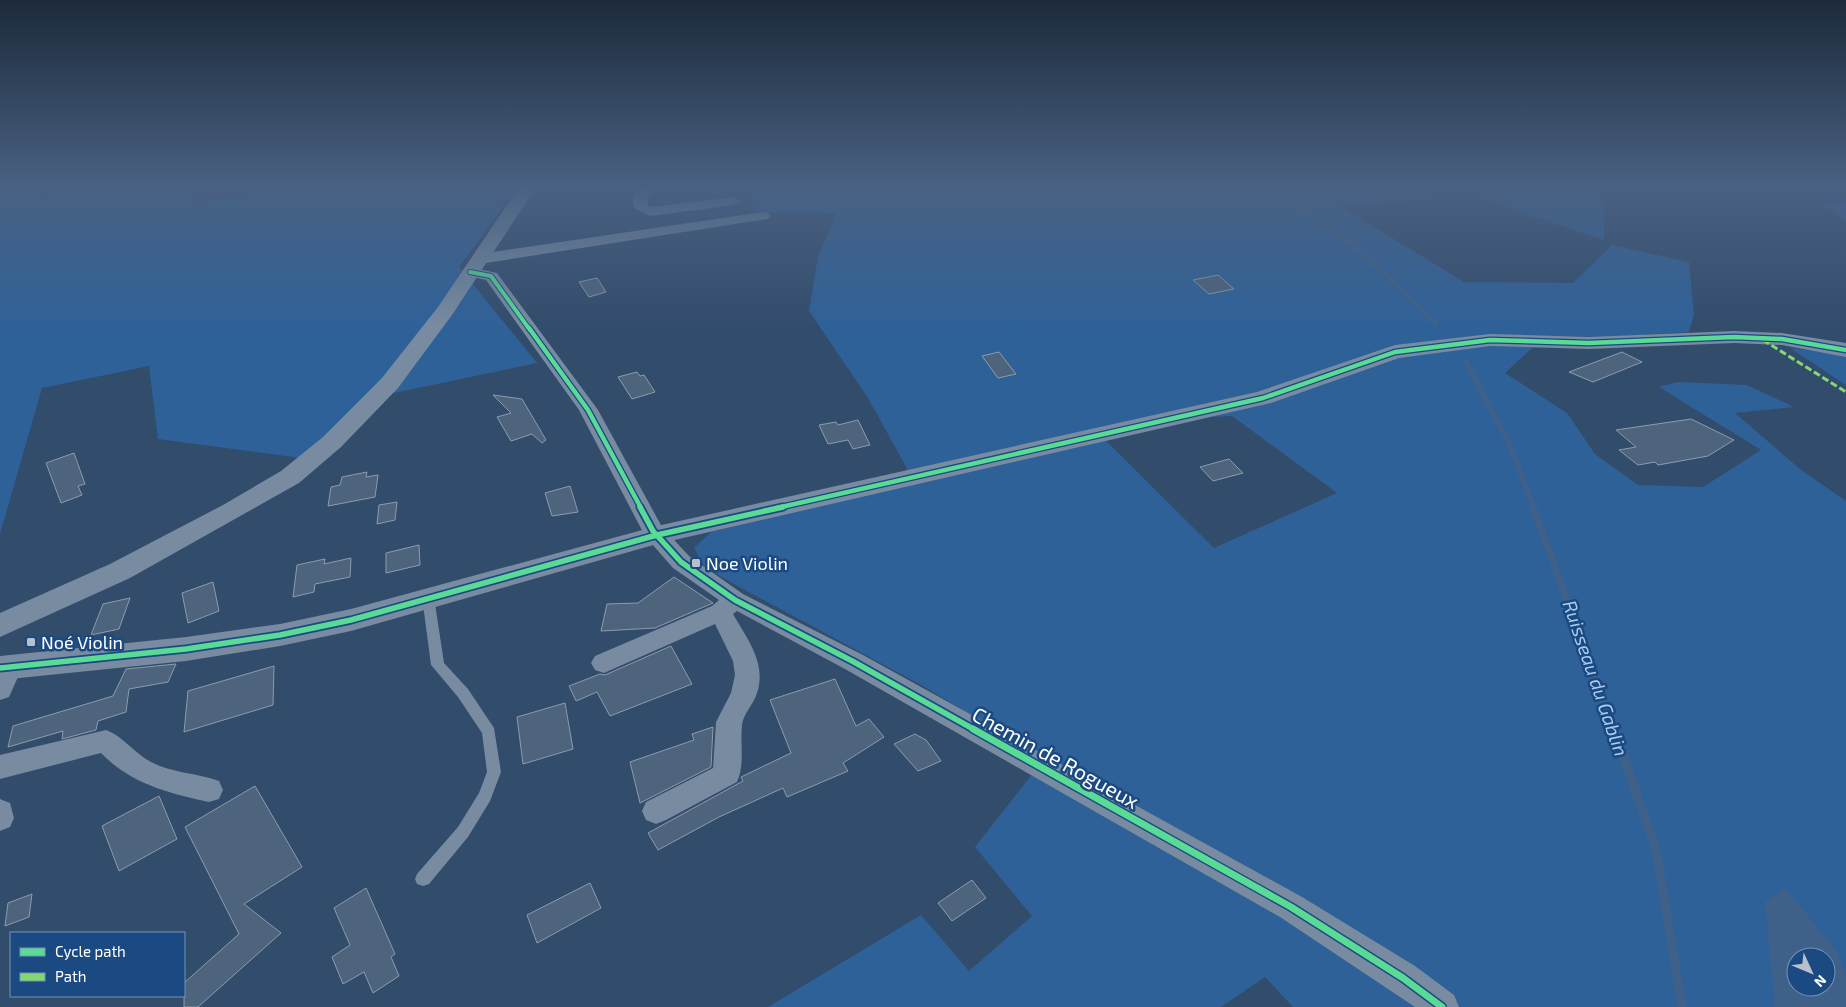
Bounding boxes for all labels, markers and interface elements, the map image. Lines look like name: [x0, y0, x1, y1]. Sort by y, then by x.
place label: Noe Violin: [706, 552, 788, 574]
marker: Noe Violin: [690, 557, 702, 569]
water label: Ruisseau du Gablin: [1559, 597, 1633, 759]
place label: Noé Violin: [41, 631, 123, 653]
marker: Noé Violin: [25, 636, 37, 648]
street label: Chemin de Rogueux: [968, 701, 1144, 813]
legend: [10, 932, 185, 997]
text: Cycle path: [55, 942, 126, 960]
north arrow: [1786, 947, 1836, 997]
text: Path: [55, 967, 86, 985]
text: N: [1811, 972, 1830, 991]

